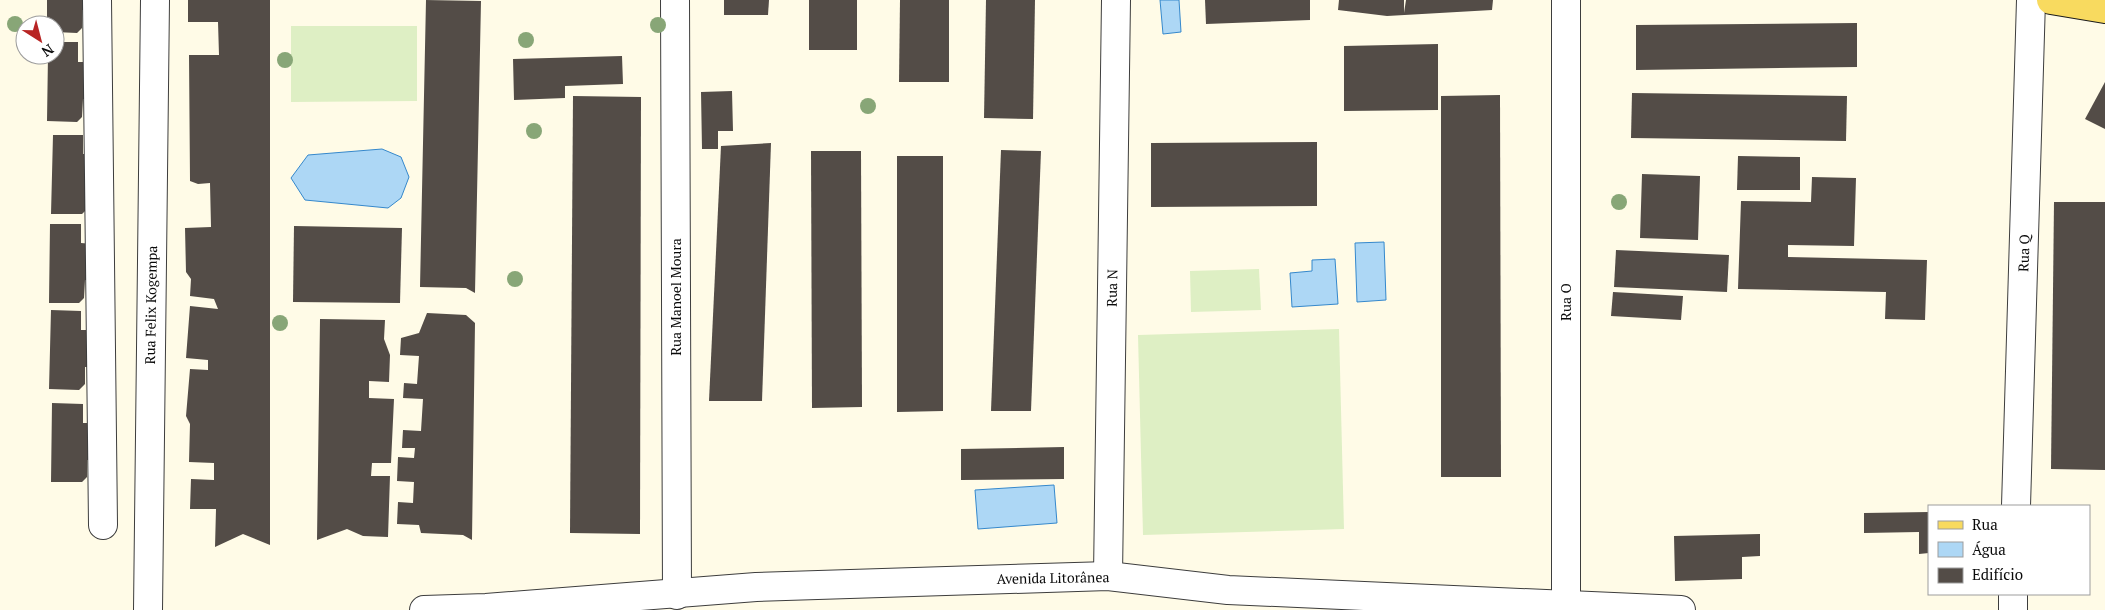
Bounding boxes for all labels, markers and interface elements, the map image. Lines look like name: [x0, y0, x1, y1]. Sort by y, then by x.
north arrow: [15, 15, 65, 65]
text: N: [38, 40, 58, 62]
street label: Rua Q: [2013, 233, 2034, 272]
street label: Rua Manoel Moura: [666, 238, 685, 356]
street label: Rua Felix Kogempa: [140, 245, 161, 365]
street label: Rua N: [1102, 269, 1121, 307]
street label: Rua O: [1556, 283, 1575, 321]
legend: [1928, 505, 2090, 595]
text: Rua: [1972, 514, 1998, 534]
text: Água: [1972, 539, 2006, 559]
text: Edifício: [1972, 564, 2023, 584]
street label: Avenida Litorânea: [996, 567, 1110, 588]

